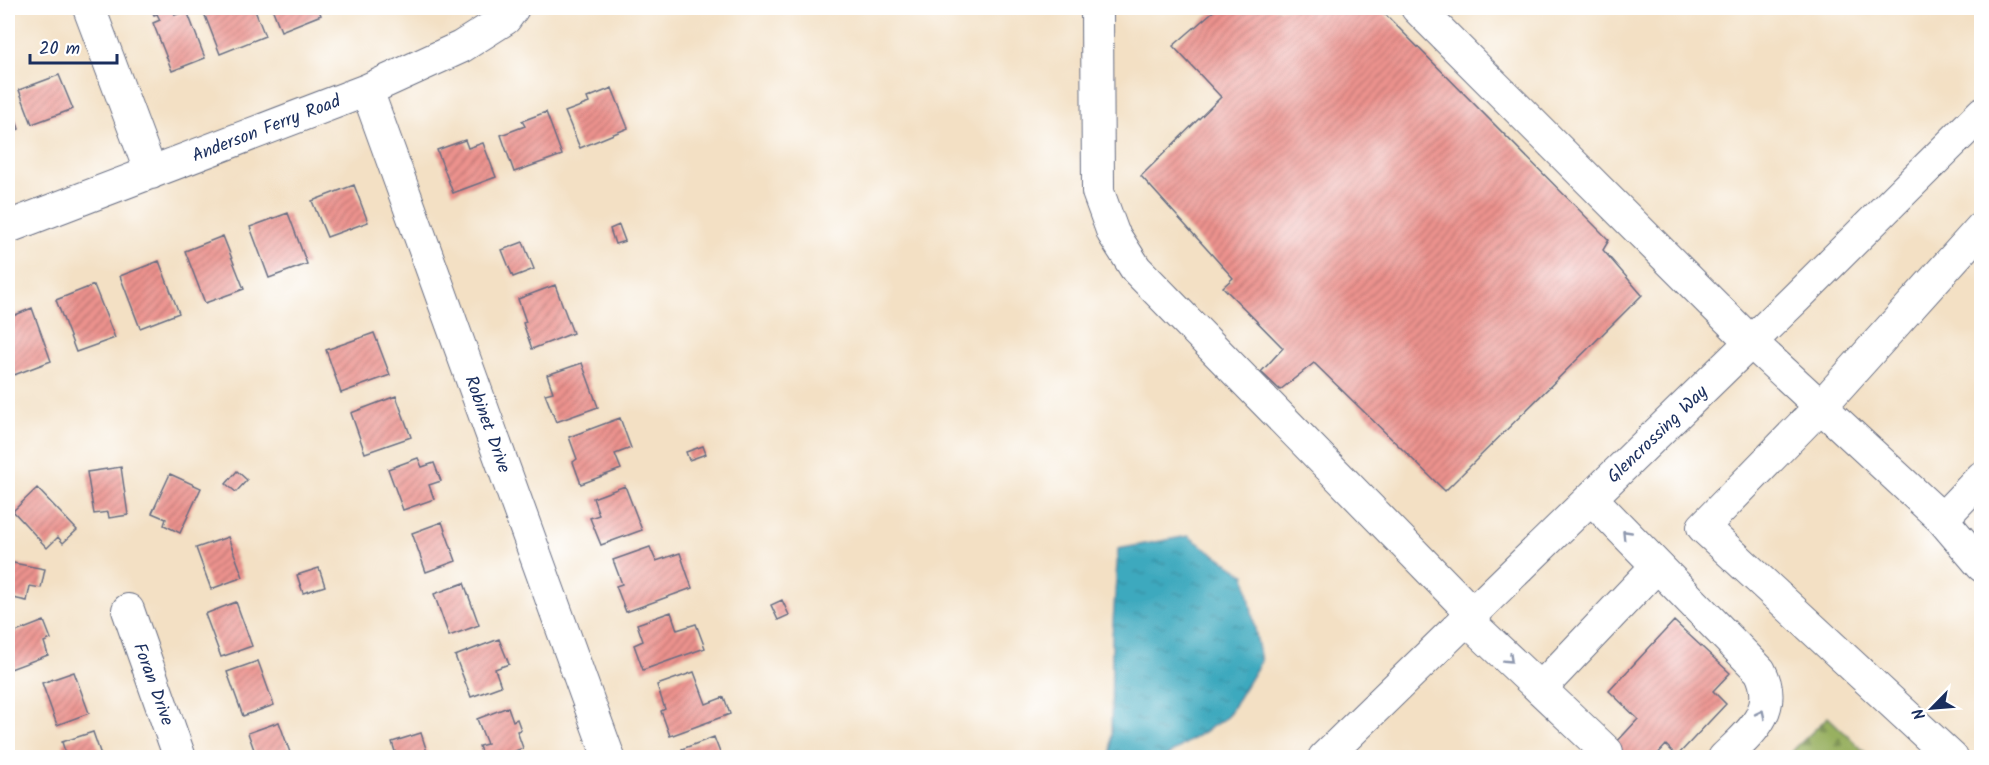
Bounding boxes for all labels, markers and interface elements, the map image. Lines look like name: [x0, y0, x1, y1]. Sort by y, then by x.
scale bar: [30, 27, 117, 65]
text: 20 m: [39, 35, 80, 64]
street label: Anderson Ferry Road: [188, 87, 346, 171]
street label: Robinet Drive: [456, 372, 518, 477]
street label: Glencrossing Way: [1601, 379, 1716, 491]
one-way arrow: [1623, 531, 1634, 542]
street label: Foran Drive: [124, 639, 181, 730]
one-way arrow: [1501, 652, 1512, 663]
north arrow: [1902, 678, 1962, 738]
text: N: [1906, 704, 1933, 724]
one-way arrow: [1754, 709, 1766, 720]

